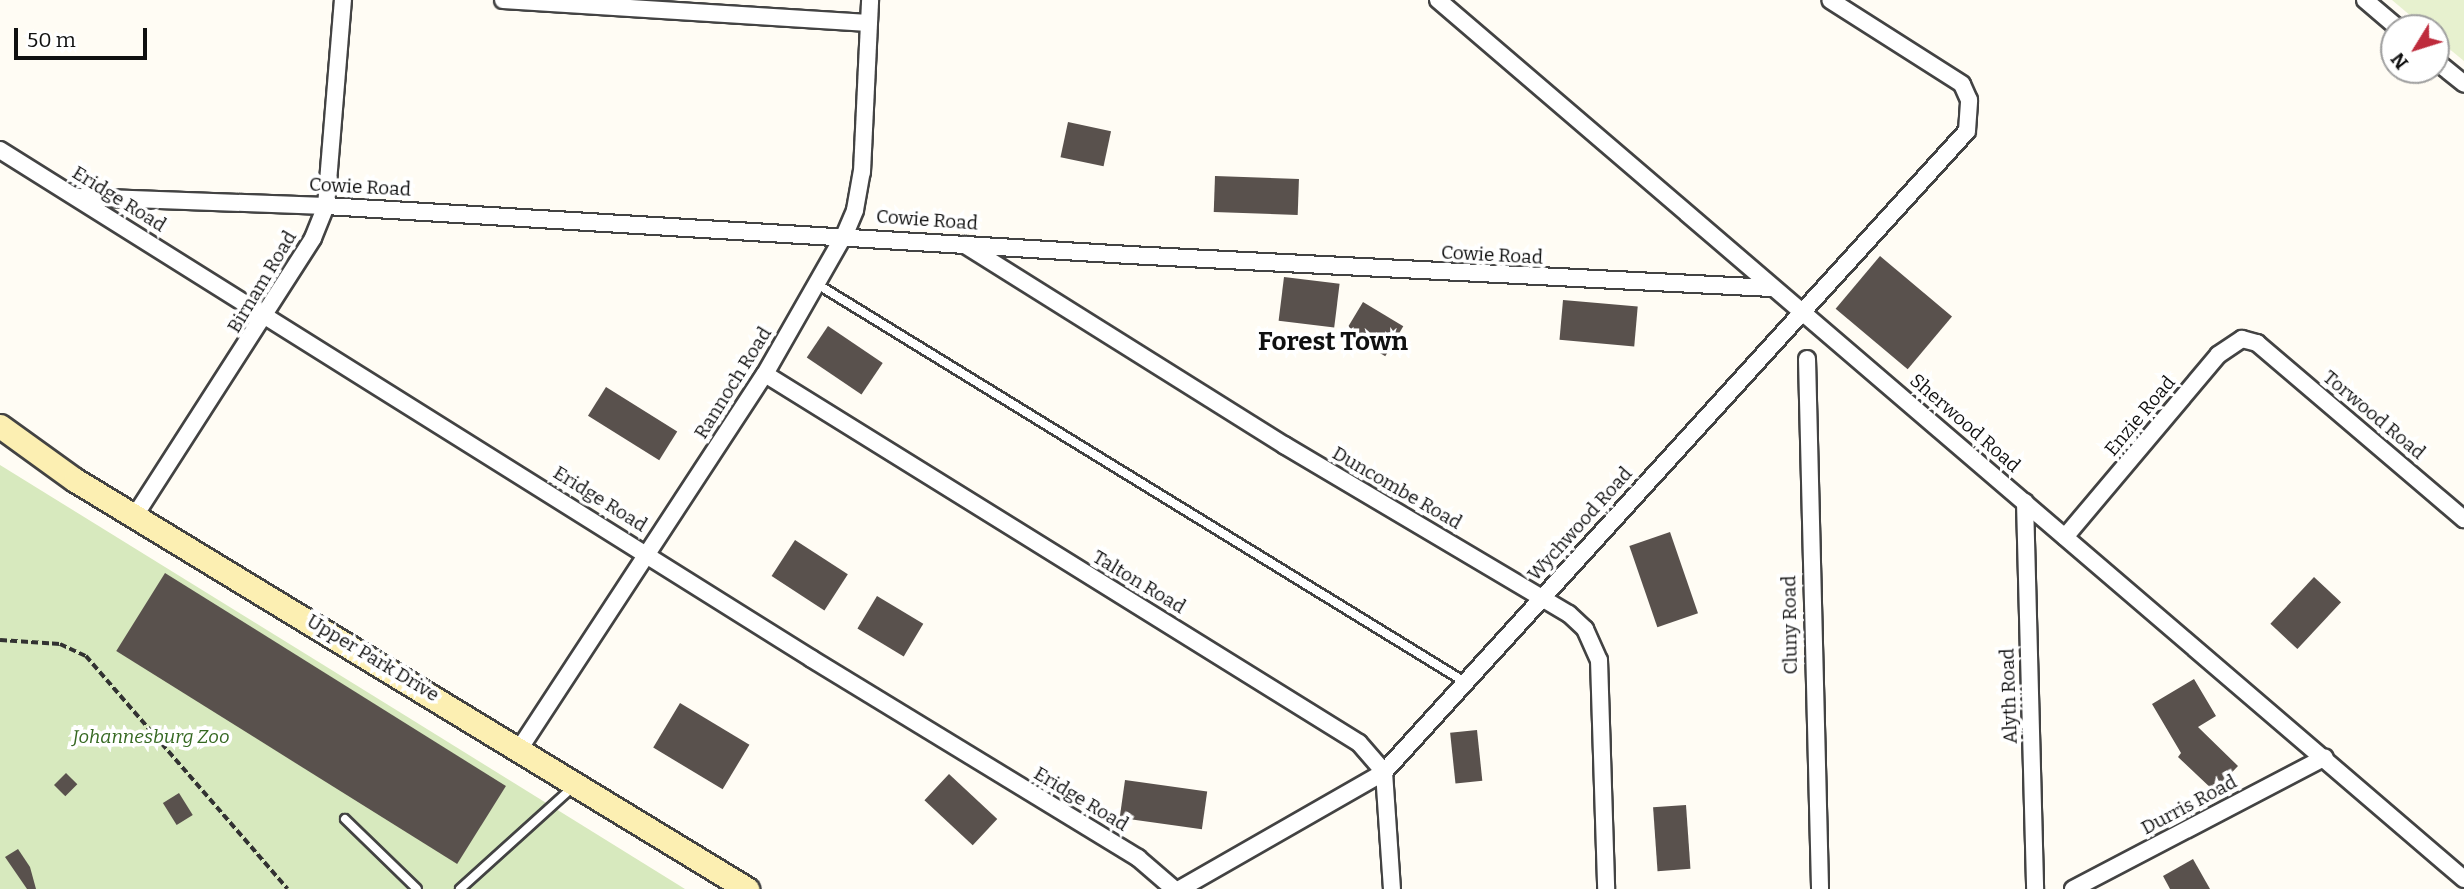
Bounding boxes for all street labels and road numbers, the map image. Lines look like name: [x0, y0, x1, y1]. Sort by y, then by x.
street label: Eridge Road: [68, 161, 170, 237]
street label: Cowie Road: [309, 173, 411, 201]
street label: Cowie Road: [875, 205, 979, 235]
street label: Birnam Road: [223, 227, 301, 337]
street label: Cowie Road: [1441, 241, 1543, 269]
street label: Rannoch Road: [690, 323, 776, 443]
street label: Torwood Road: [2318, 366, 2430, 464]
street label: Sherwood Road: [1905, 369, 2025, 477]
street label: Enzie Road: [2100, 371, 2180, 461]
street label: Duncombe Road: [1328, 442, 1466, 534]
street label: Eridge Road: [549, 461, 651, 537]
street label: Wychwood Road: [1523, 462, 1637, 586]
street label: Talton Road: [1089, 545, 1189, 619]
street label: Cluny Road: [1778, 575, 1802, 675]
street label: Upper Park Drive: [303, 610, 443, 706]
street label: Alyth Road: [1996, 648, 2022, 744]
street label: Eridge Road: [1030, 762, 1132, 836]
street label: Durris Road: [2137, 770, 2241, 840]

